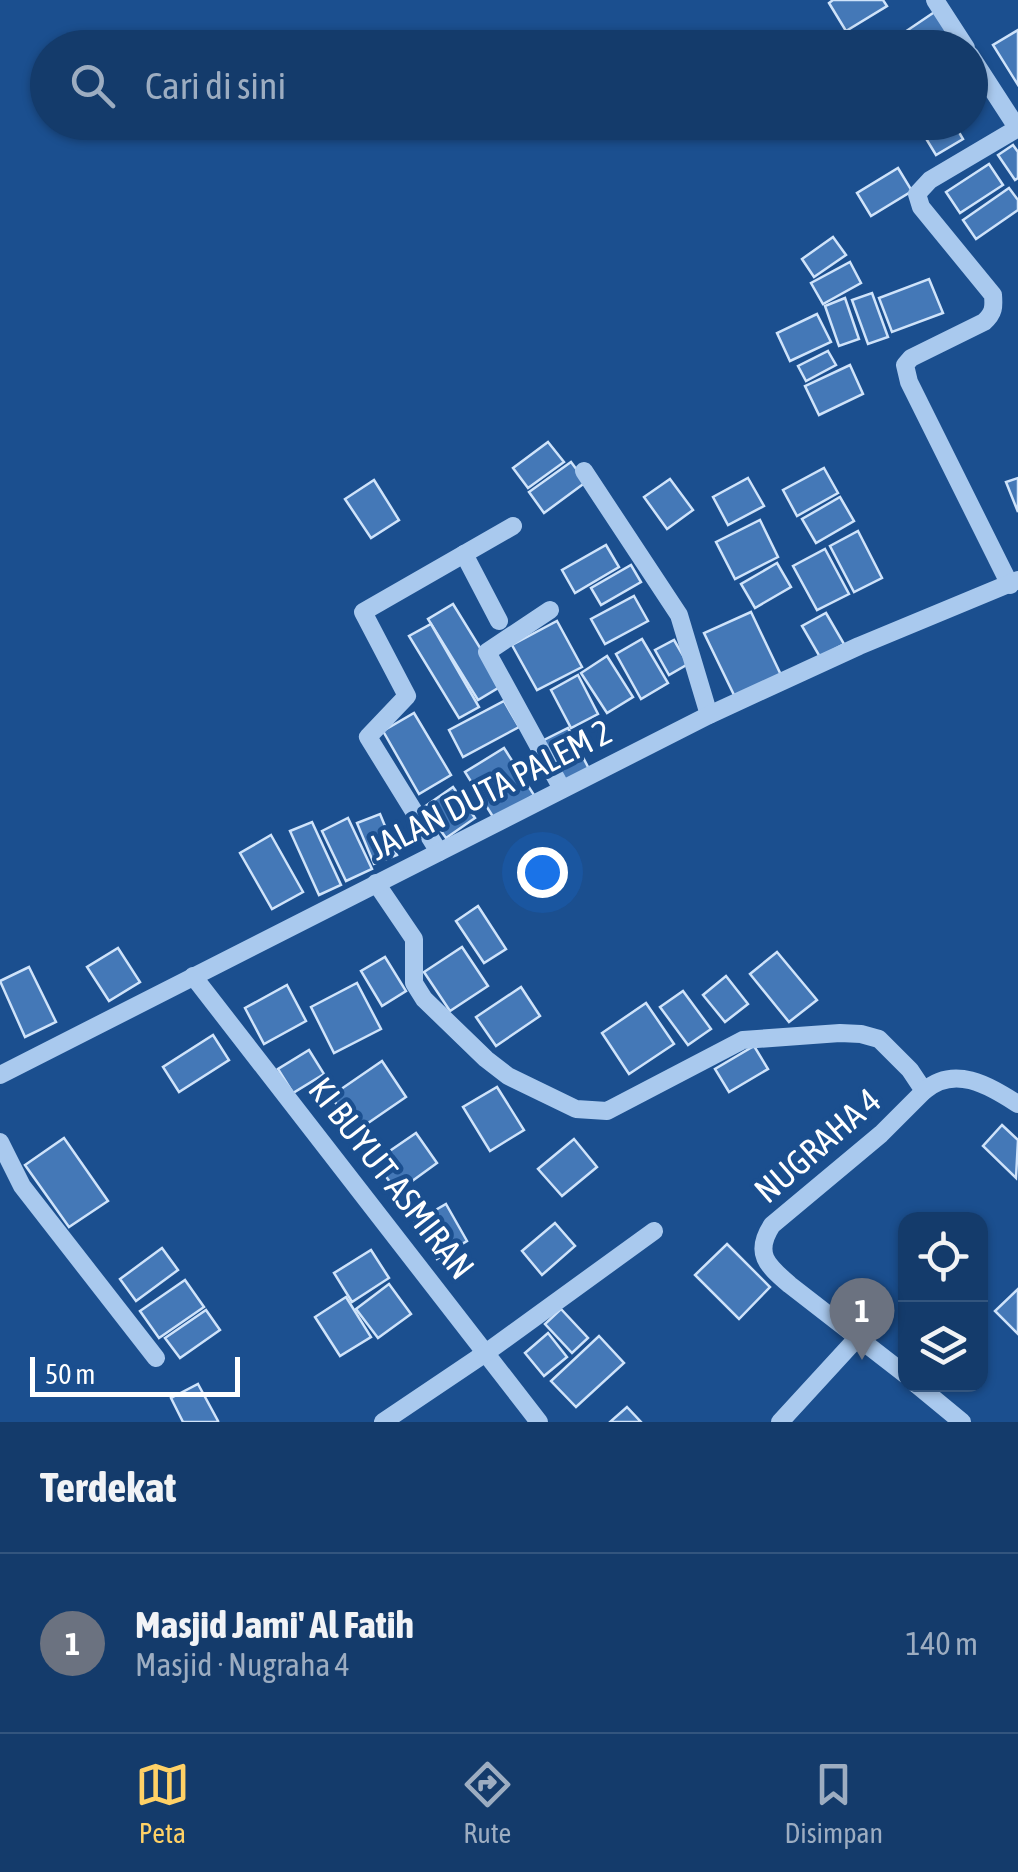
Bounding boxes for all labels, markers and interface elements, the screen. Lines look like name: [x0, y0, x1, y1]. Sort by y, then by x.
search box: [30, 30, 988, 140]
icon: search: [65, 58, 120, 113]
text: Cari di sini: [145, 64, 286, 107]
street label: JALAN DUTA PALEM 2: [362, 711, 618, 867]
your location: [517, 847, 568, 898]
street label: KI BUYUT ASMIRAN: [301, 1070, 483, 1286]
street label: NUGRAHA 4: [746, 1080, 888, 1210]
map controls: [898, 1212, 988, 1392]
button: locate: [898, 1212, 988, 1302]
pin: 1: [830, 1278, 894, 1360]
button: layers: [898, 1302, 988, 1392]
scale bar: [30, 1352, 240, 1396]
text: 50 m: [45, 1358, 95, 1390]
text: Terdekat: [40, 1463, 176, 1511]
text: Masjid Jami' Al Fatih: [135, 1603, 414, 1646]
text: 1: [65, 1625, 80, 1662]
text: 140 m: [905, 1625, 978, 1662]
text: Masjid · Nugraha 4: [135, 1646, 350, 1683]
tab: Peta: [135, 1757, 190, 1849]
tab: Rute: [460, 1757, 515, 1849]
tab: Disimpan: [785, 1757, 883, 1849]

